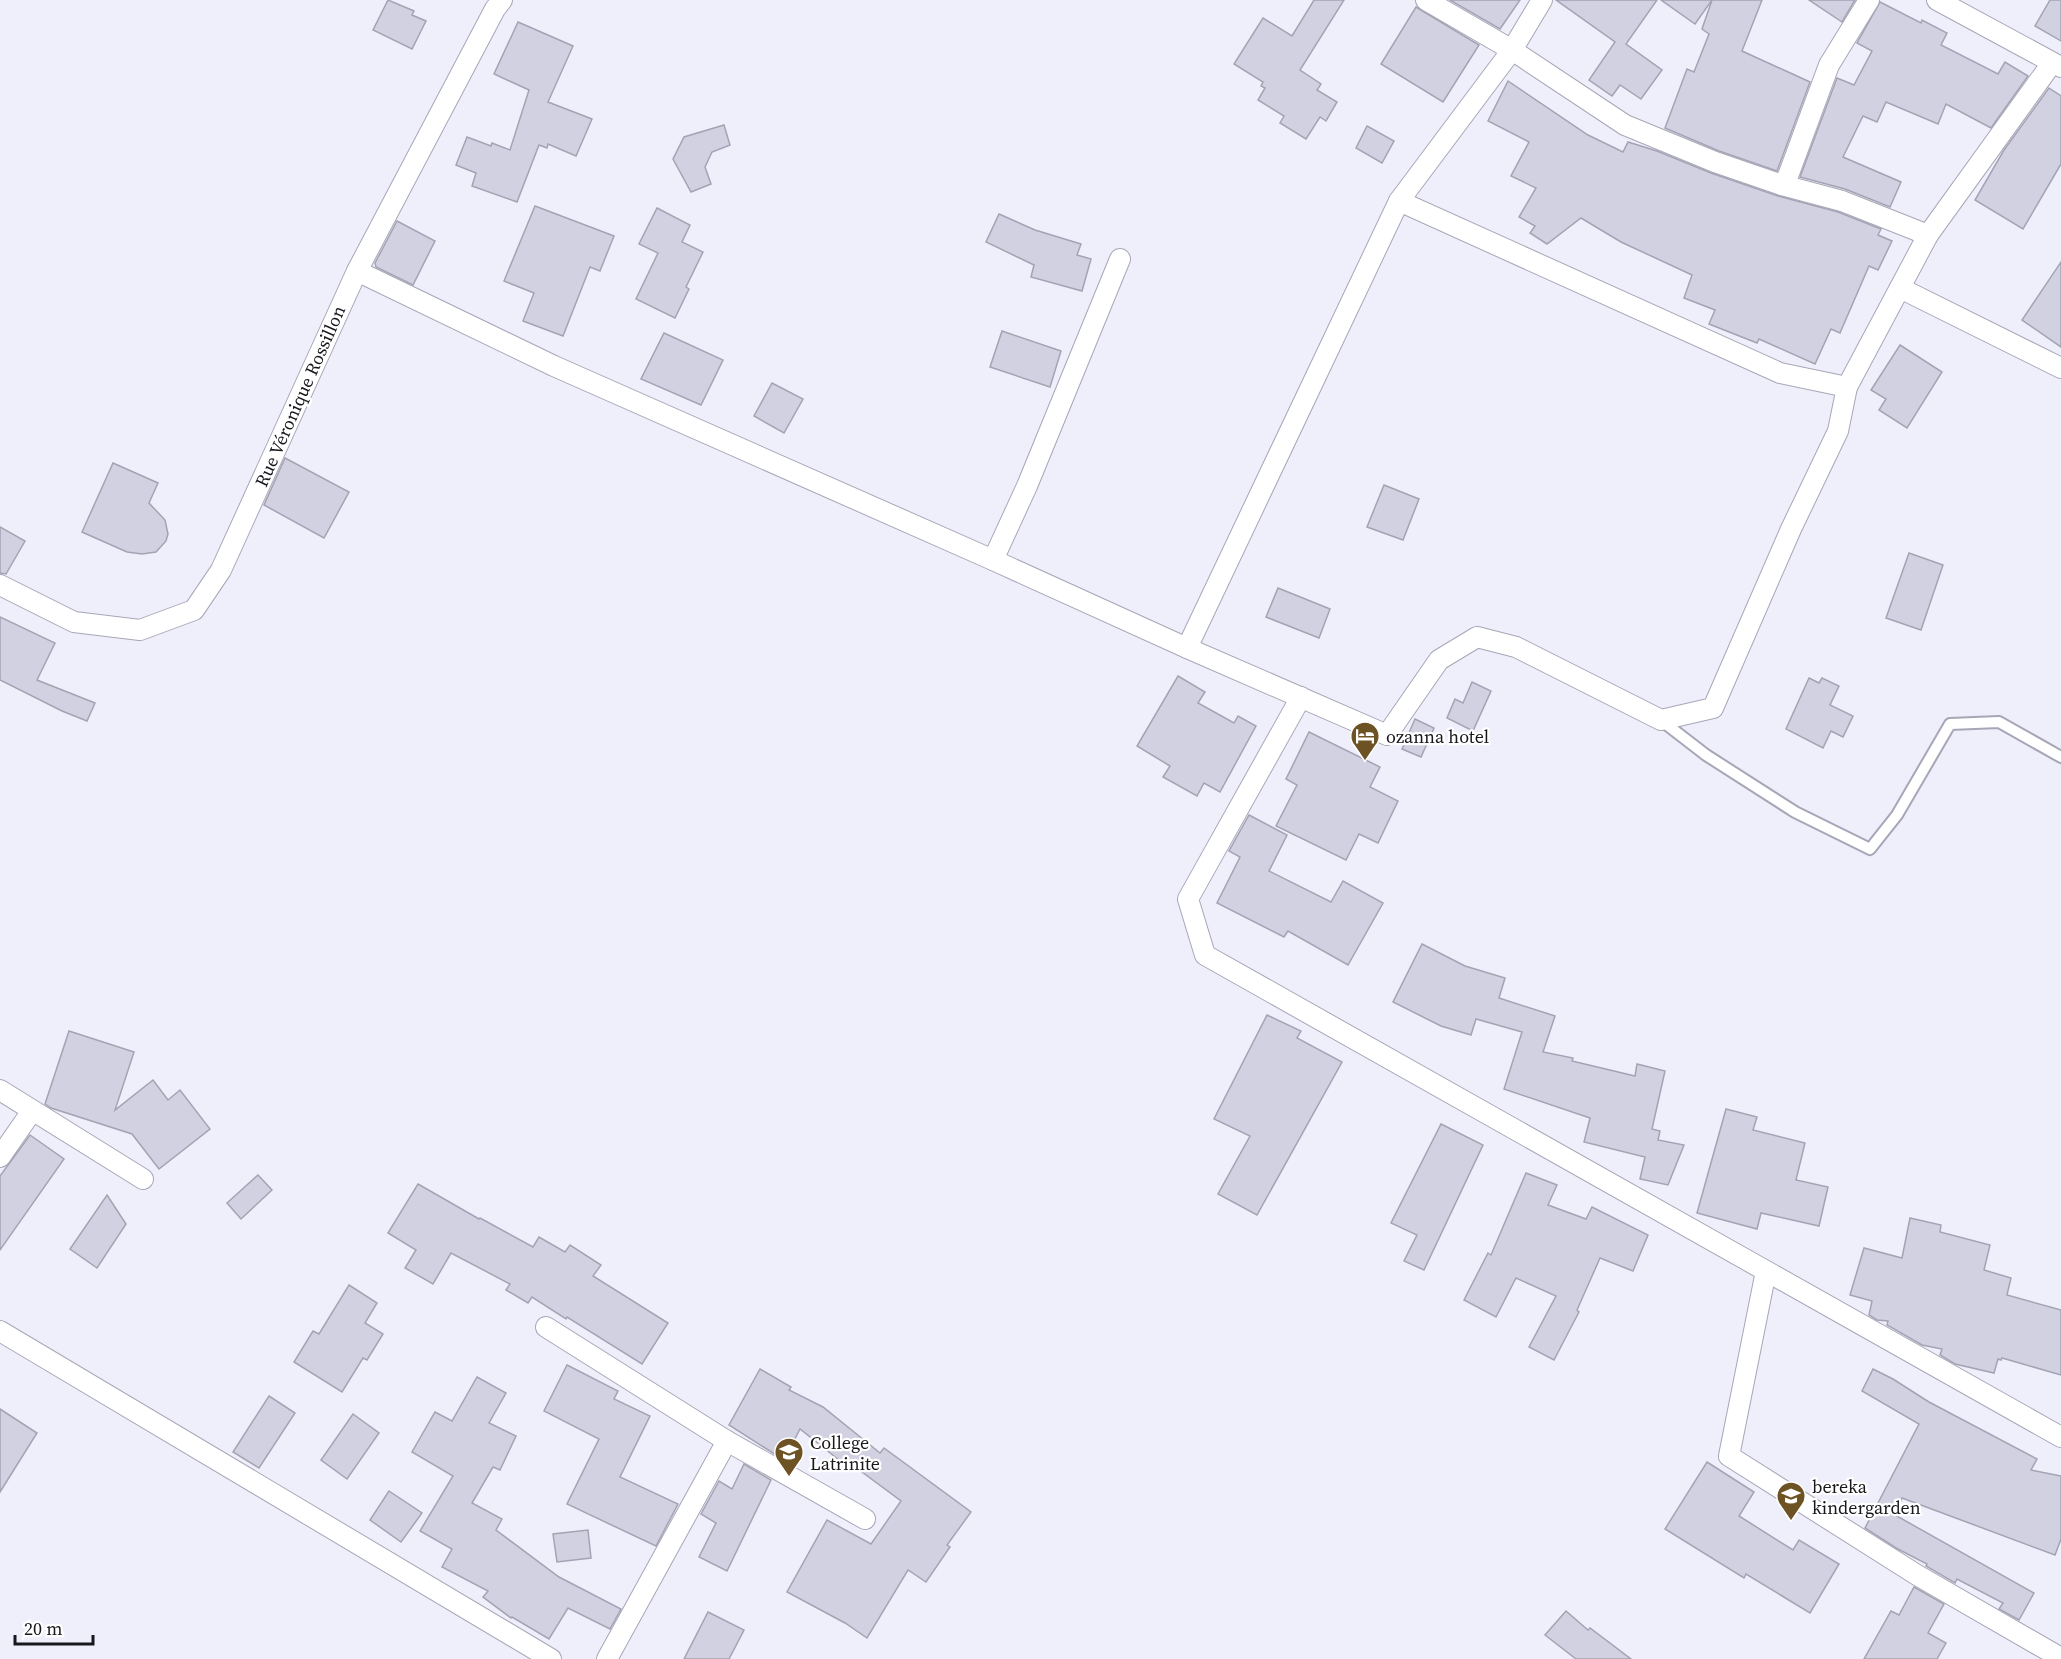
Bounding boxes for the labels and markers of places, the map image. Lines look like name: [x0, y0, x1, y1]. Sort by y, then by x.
hotel icon: ozanna hotel: [1349, 720, 1381, 762]
place label: ozanna hotel: [1386, 724, 1489, 749]
place label: College Latrinite: [810, 1430, 880, 1476]
school or university icon: College Latrinite: [773, 1436, 805, 1478]
place label: bereka kindergarden: [1812, 1474, 1921, 1520]
school or university icon: bereka kindergarden: [1775, 1480, 1807, 1522]

